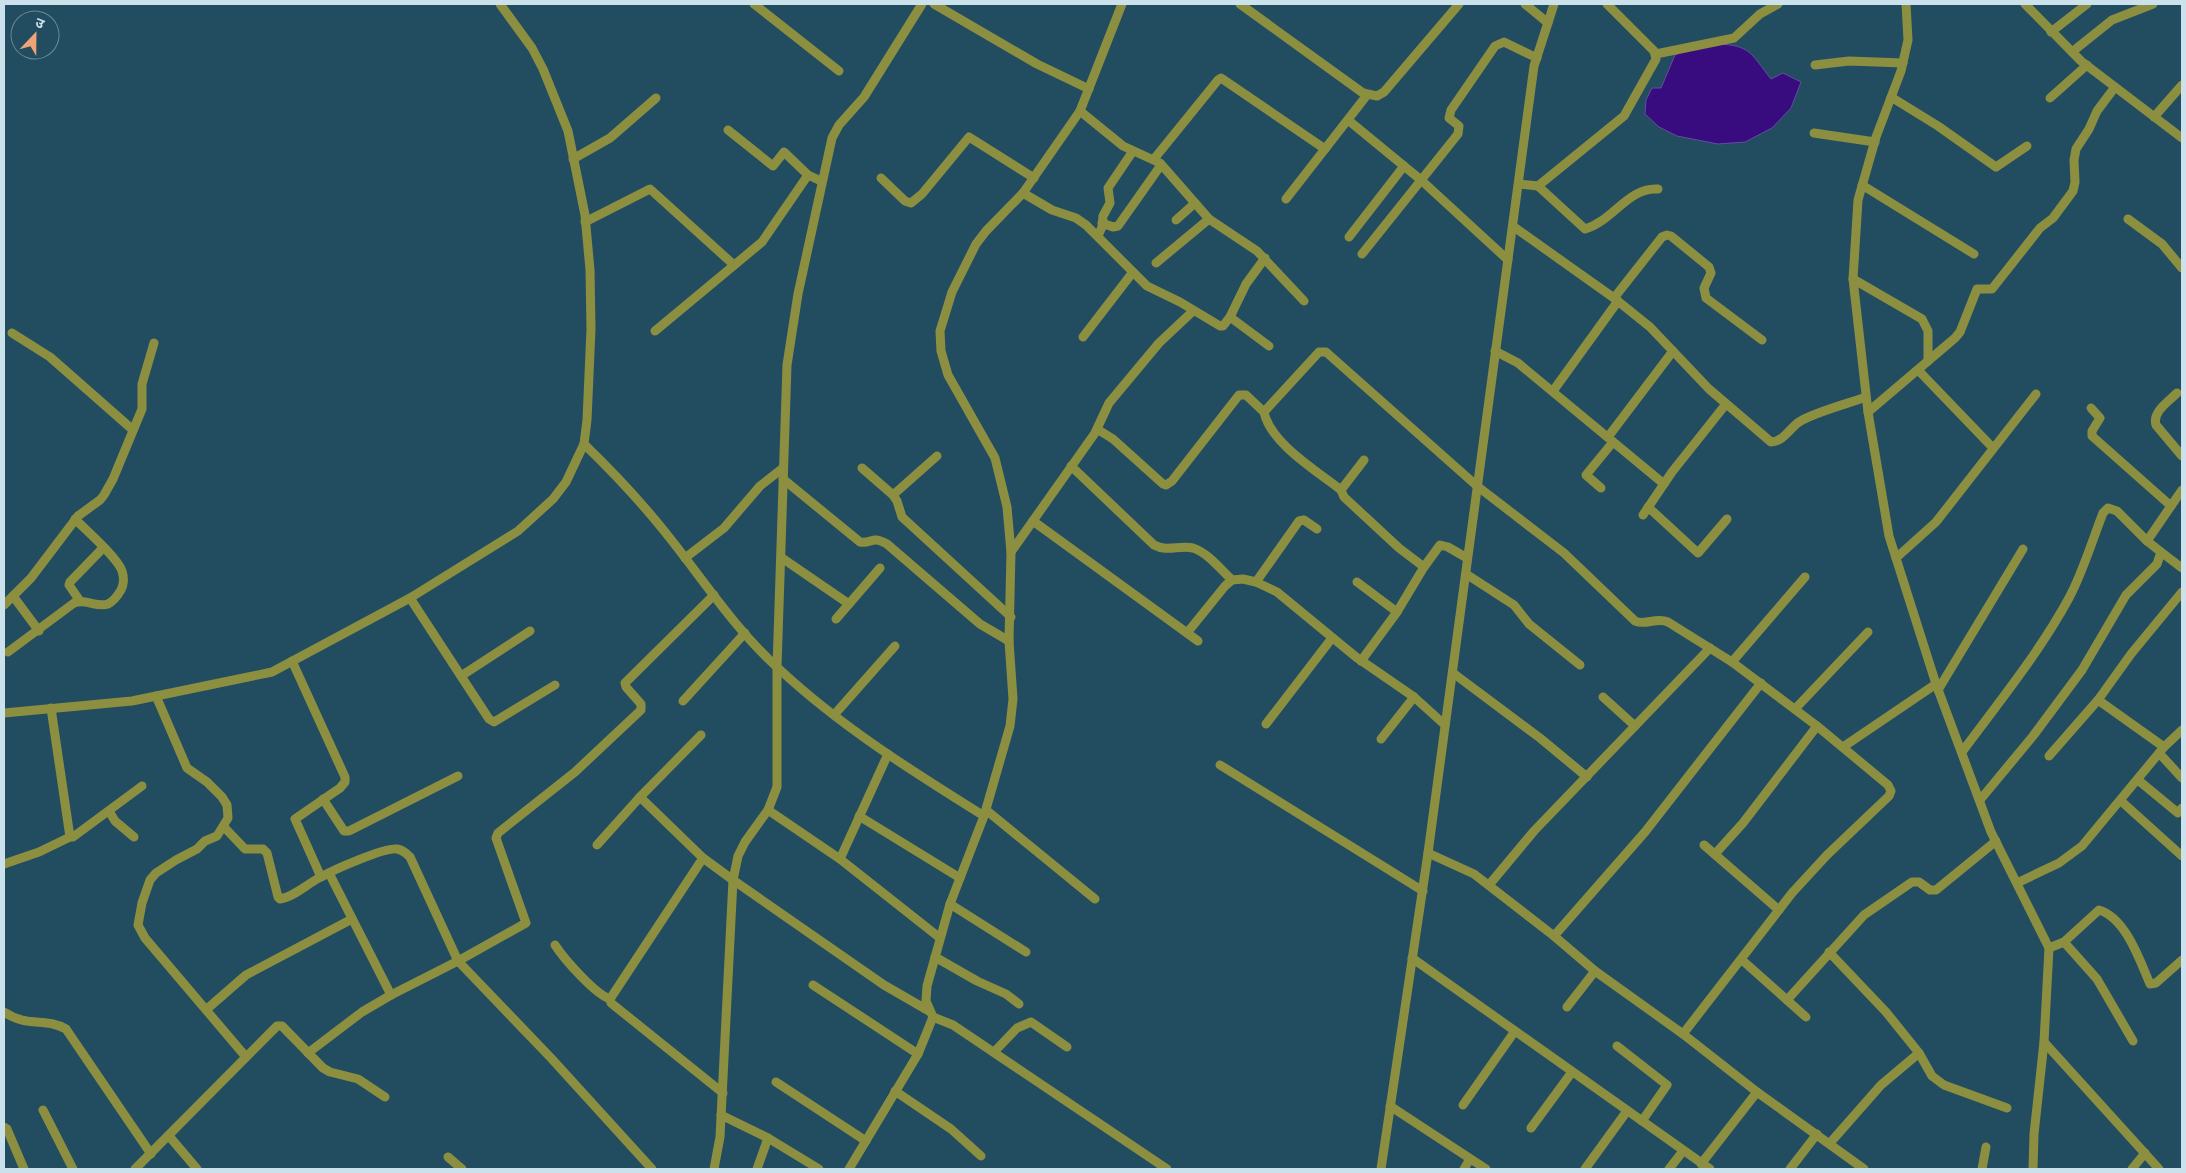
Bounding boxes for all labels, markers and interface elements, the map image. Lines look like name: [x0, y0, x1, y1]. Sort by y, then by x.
north arrow: [10, 10, 60, 60]
text: उ: [33, 13, 48, 33]

